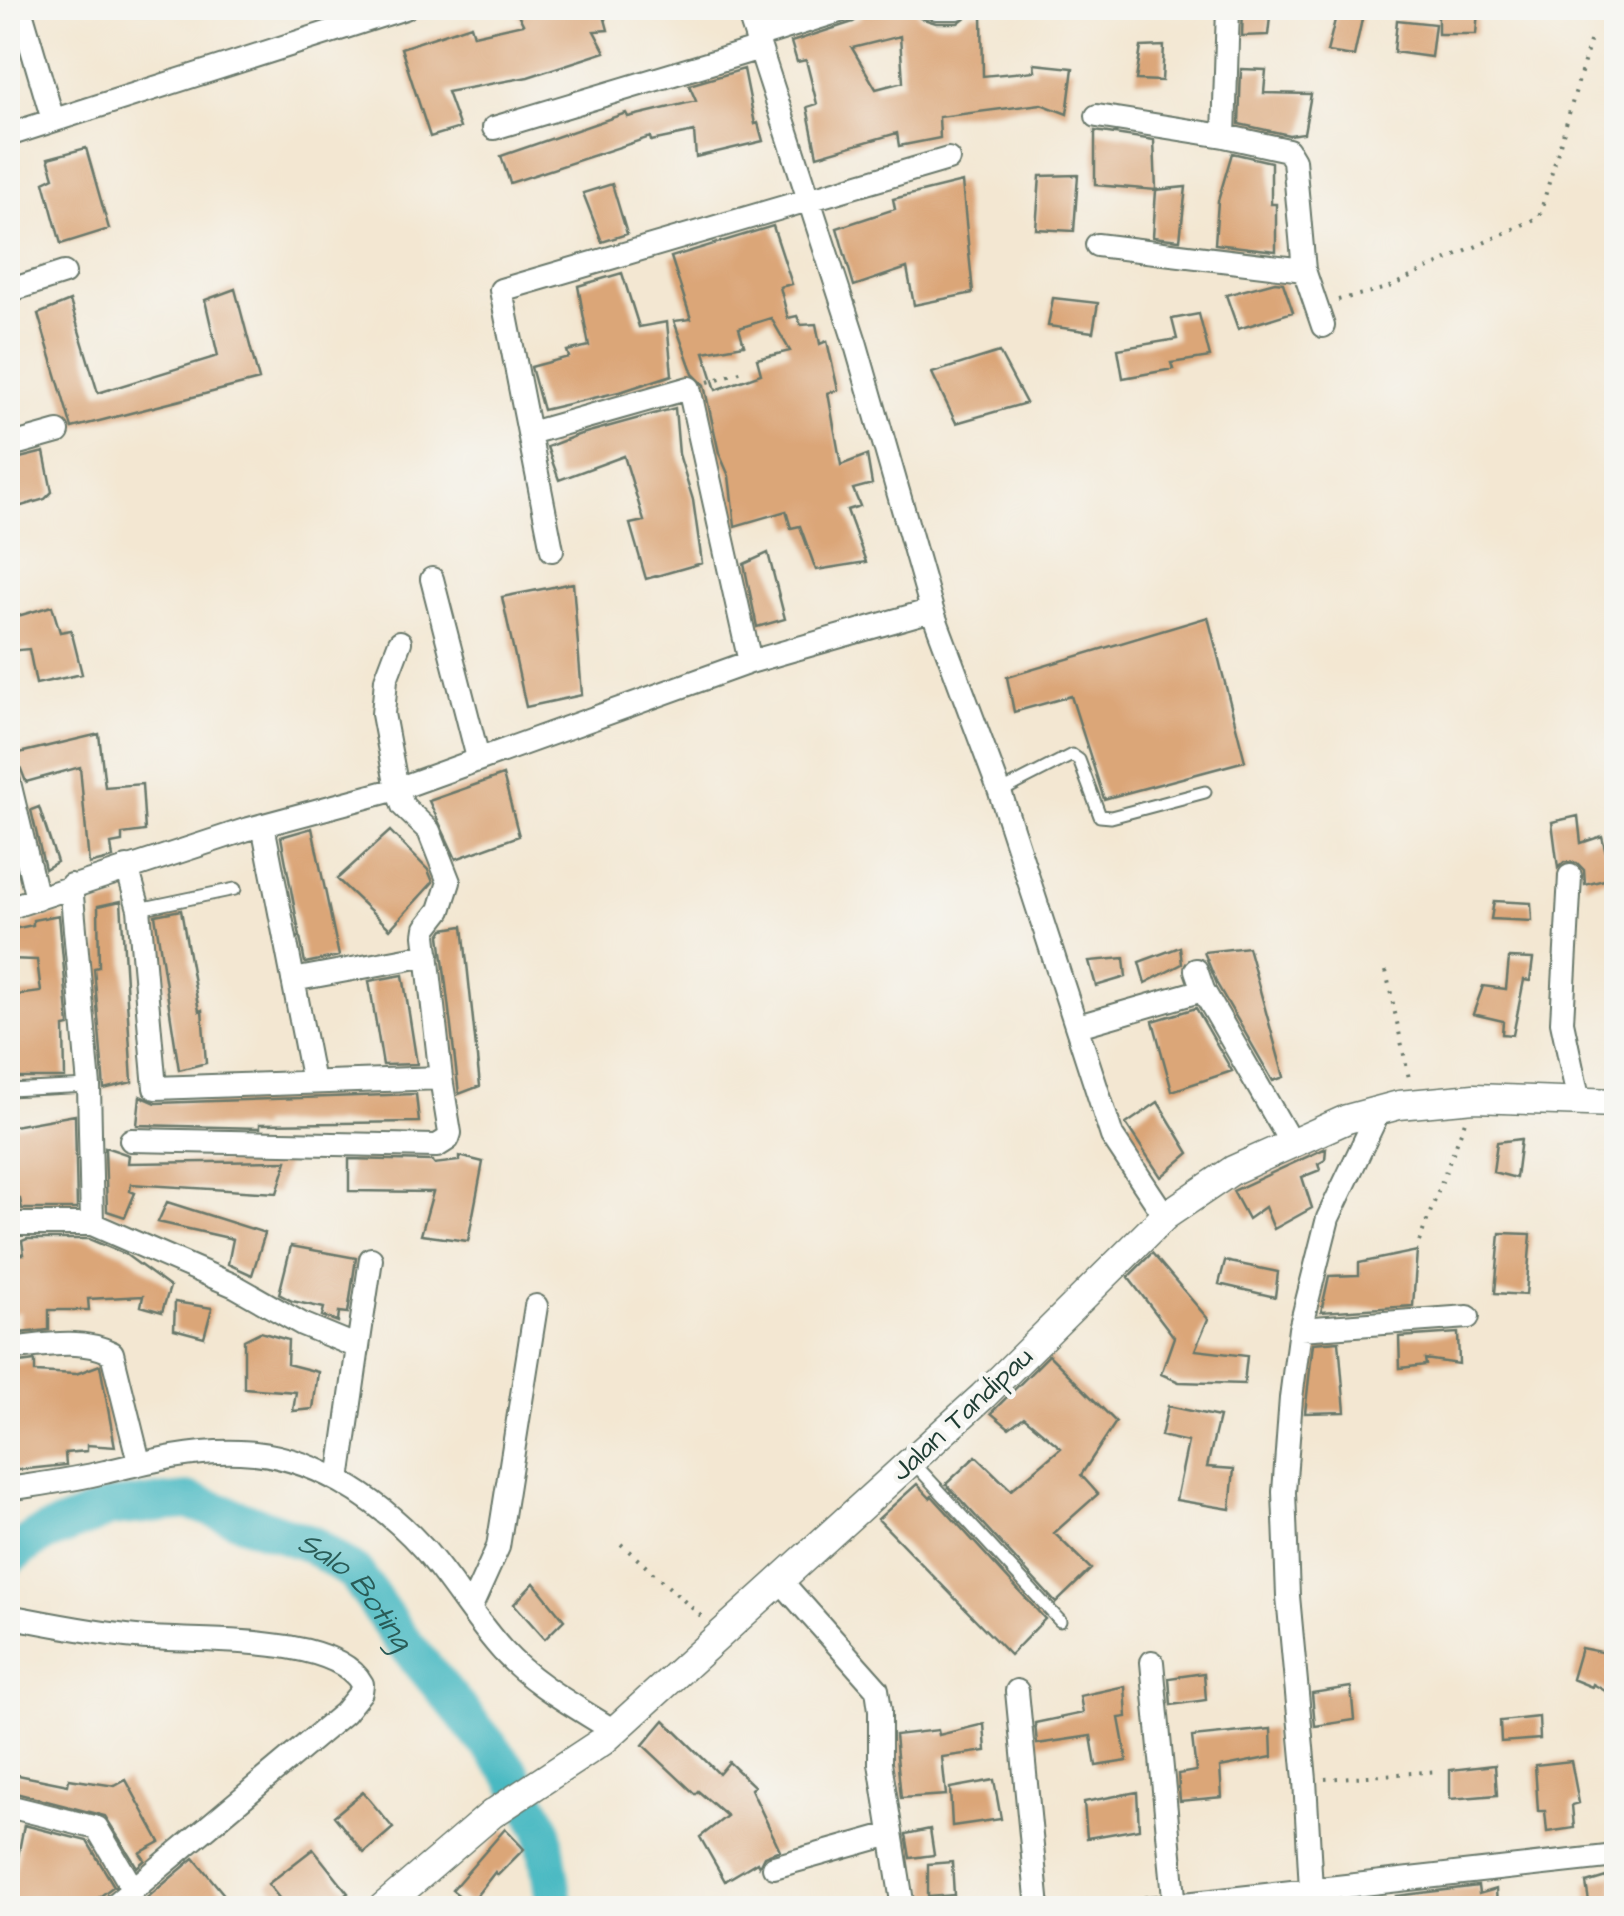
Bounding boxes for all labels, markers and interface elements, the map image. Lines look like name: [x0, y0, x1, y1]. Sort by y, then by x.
street label: Jalan Tandipau: [882, 1338, 1042, 1490]
water label: Salo Boting: [292, 1521, 423, 1661]

